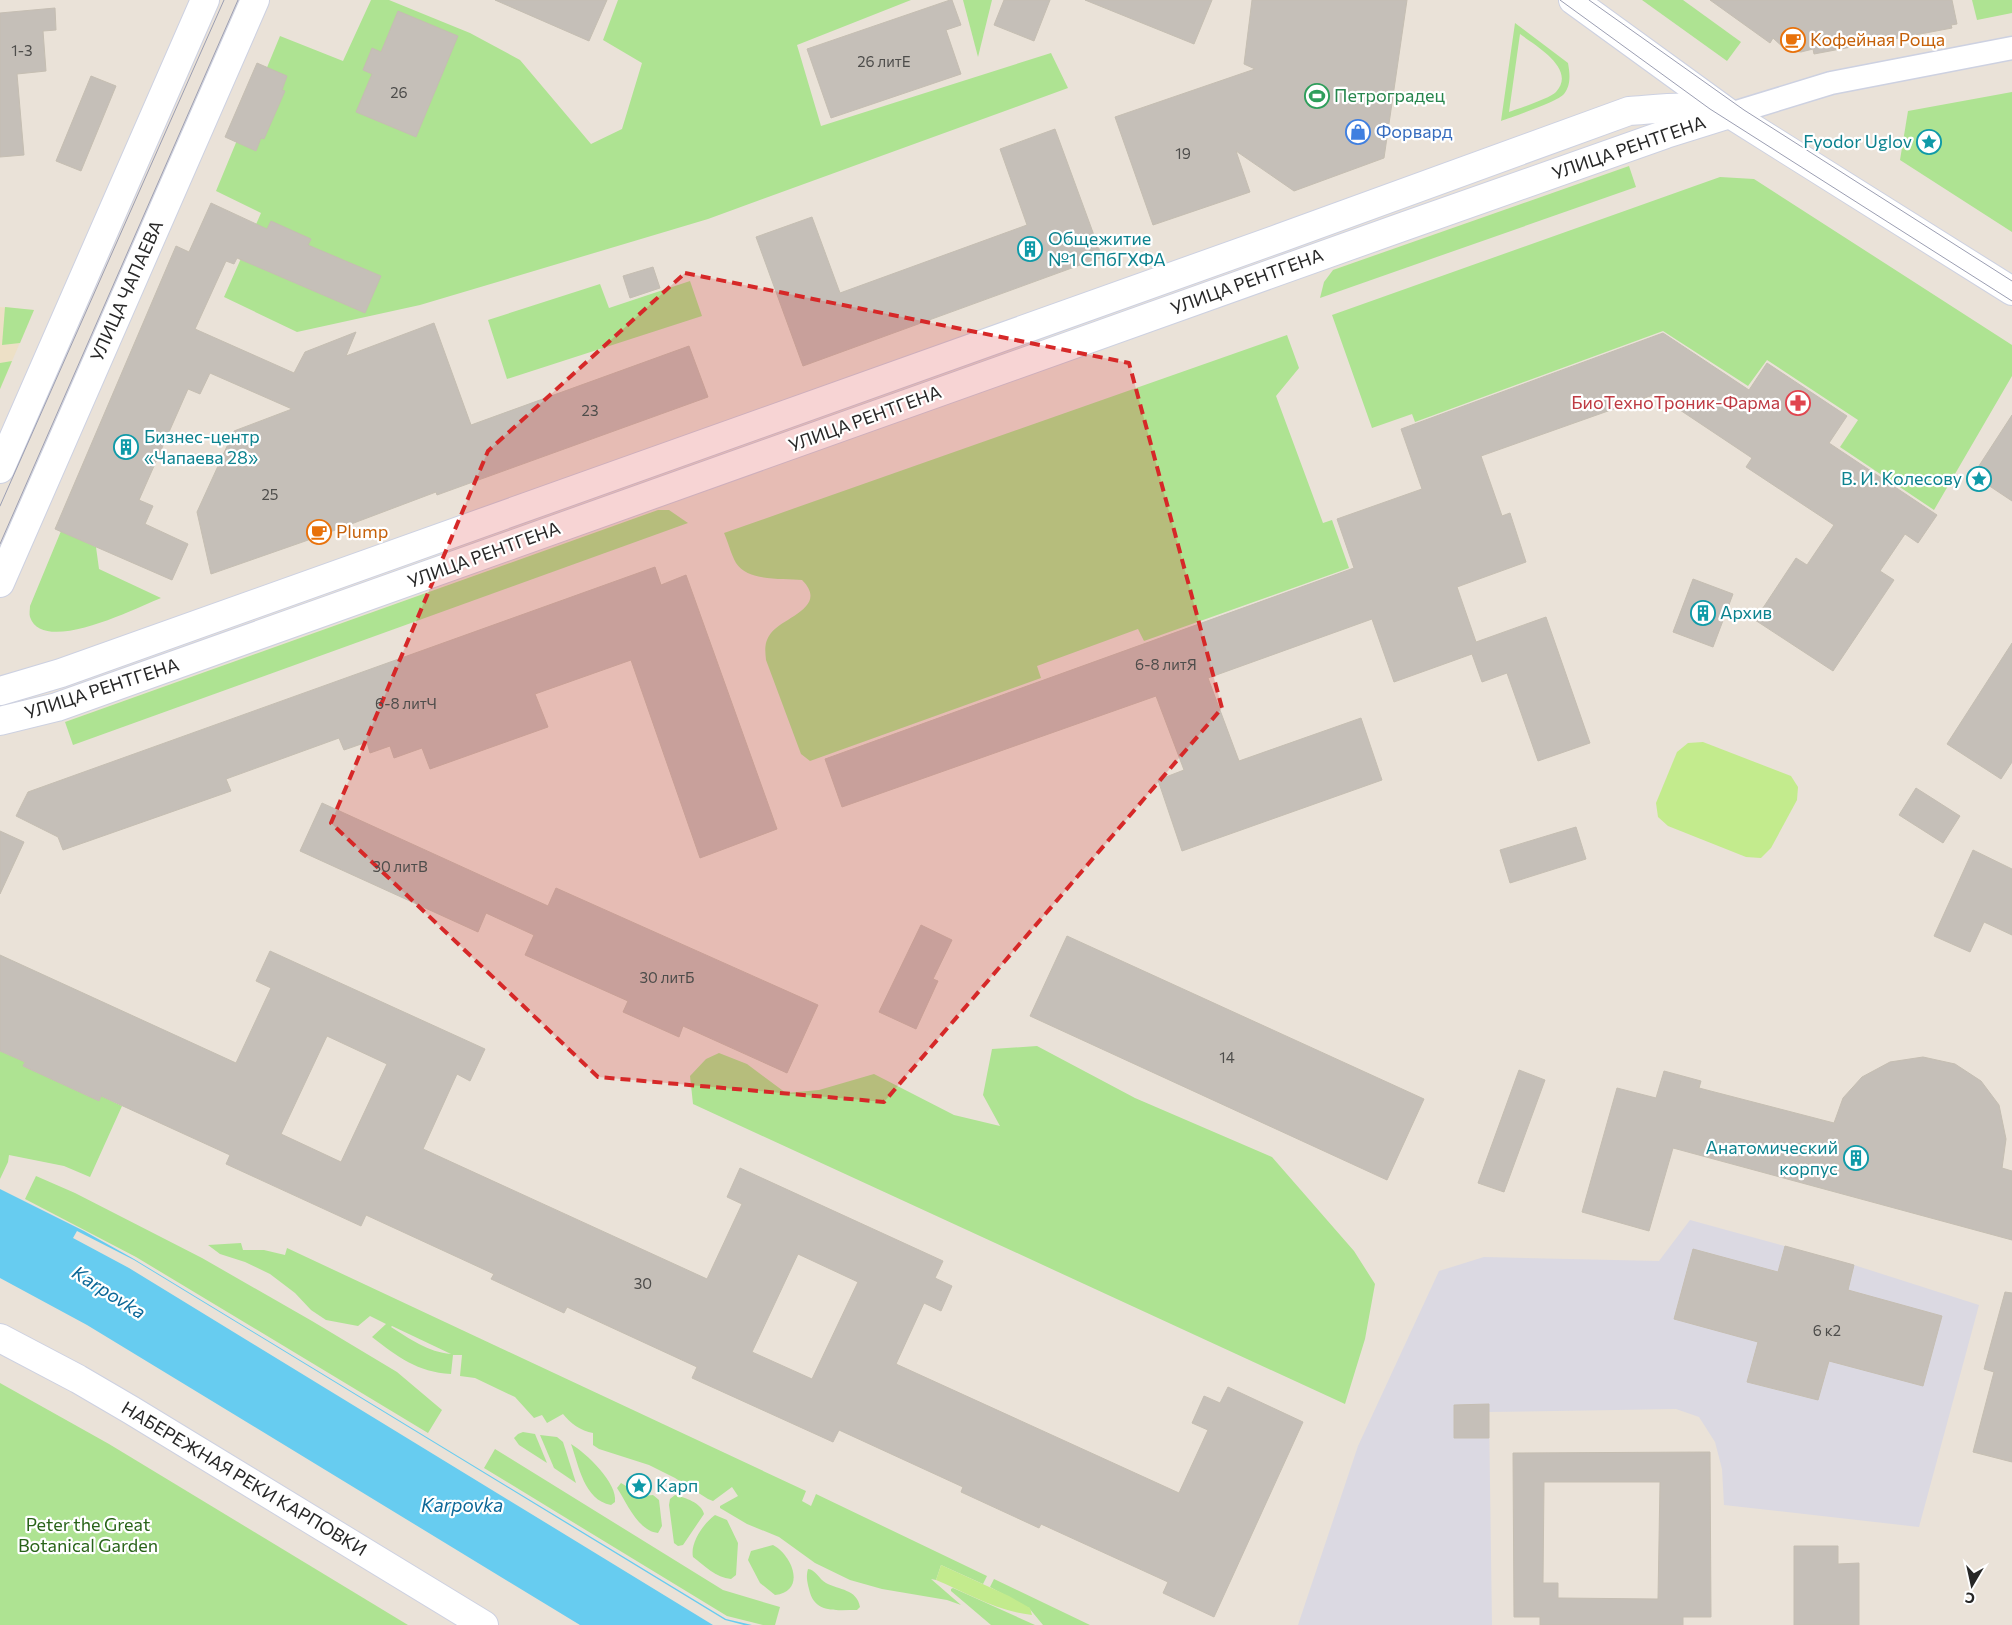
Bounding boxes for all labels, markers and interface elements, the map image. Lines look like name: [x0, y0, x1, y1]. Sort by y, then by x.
cafe icon: Кофейная Роща: [1780, 27, 1806, 53]
place label: Кофейная Роща: [1810, 28, 1945, 50]
house number: 1-3: [11, 41, 33, 59]
house number: 26 литЕ: [857, 52, 911, 70]
house number: 26: [390, 83, 408, 101]
sports icon: Петроградец: [1304, 83, 1330, 109]
place label: Петроградец: [1334, 84, 1445, 106]
street label: УЛИЦА РЕНТГЕНА: [1549, 110, 1708, 184]
shop icon: Форвард: [1345, 119, 1371, 145]
place label: Форвард: [1376, 120, 1453, 142]
place icon: Fyodor Uglov: [1916, 129, 1942, 155]
place label: Fyodor Uglov: [1803, 130, 1912, 152]
house number: 19: [1175, 144, 1191, 162]
street label: УЛИЦА ЧАПАЕВА: [85, 217, 167, 365]
place label: Общежитие №1 СПбГХФА: [1048, 227, 1166, 270]
building icon: Общежитие №1 СПбГХФА: [1017, 236, 1043, 262]
street label: УЛИЦА РЕНТГЕНА: [1167, 243, 1326, 319]
street label: УЛИЦА РЕНТГЕНА: [785, 380, 944, 456]
pharmacy icon: БиоТехноТроник-Фарма: [1785, 390, 1811, 416]
place label: БиоТехноТроник-Фарма: [1571, 391, 1780, 413]
house number: 23: [582, 401, 598, 419]
place label: Бизнес-центр «Чапаева 28»: [144, 425, 260, 468]
building icon: Бизнес-центр «Чапаева 28»: [113, 434, 139, 460]
place icon: В. И. Колесову: [1966, 466, 1992, 492]
place label: В. И. Колесову: [1841, 467, 1962, 489]
house number: 25: [262, 485, 278, 503]
street label: УЛИЦА РЕНТГЕНА: [404, 516, 563, 592]
cafe icon: Plump: [306, 519, 332, 545]
place label: Plump: [336, 520, 388, 542]
building icon: Архив: [1690, 600, 1716, 626]
place label: Архив: [1720, 601, 1772, 623]
street label: УЛИЦА РЕНТГЕНА: [22, 653, 182, 723]
house number: 6-8 литЯ: [1135, 655, 1197, 673]
house number: 6-8 литЧ: [375, 694, 437, 712]
house number: 30 литВ: [372, 857, 428, 875]
house number: 30 литБ: [640, 968, 694, 986]
house number: 14: [1219, 1048, 1235, 1066]
place label: Анатомический корпус: [1706, 1136, 1838, 1179]
building icon: Анатомический корпус: [1843, 1145, 1869, 1171]
water label: Karpovka: [68, 1260, 150, 1323]
house number: 30: [634, 1274, 652, 1292]
house number: 6 к2: [1813, 1321, 1841, 1339]
street label: НАБЕРЕЖНАЯ РЕКИ КАРПОВКИ: [118, 1396, 371, 1560]
place icon: Карп: [626, 1473, 652, 1499]
place label: Карп: [656, 1474, 698, 1496]
water label: Karpovka: [421, 1493, 503, 1516]
park label: Peter the Great Botanical Garden: [18, 1513, 158, 1556]
north arrow: [1947, 1560, 1997, 1610]
text: С: [1964, 1589, 1976, 1607]

